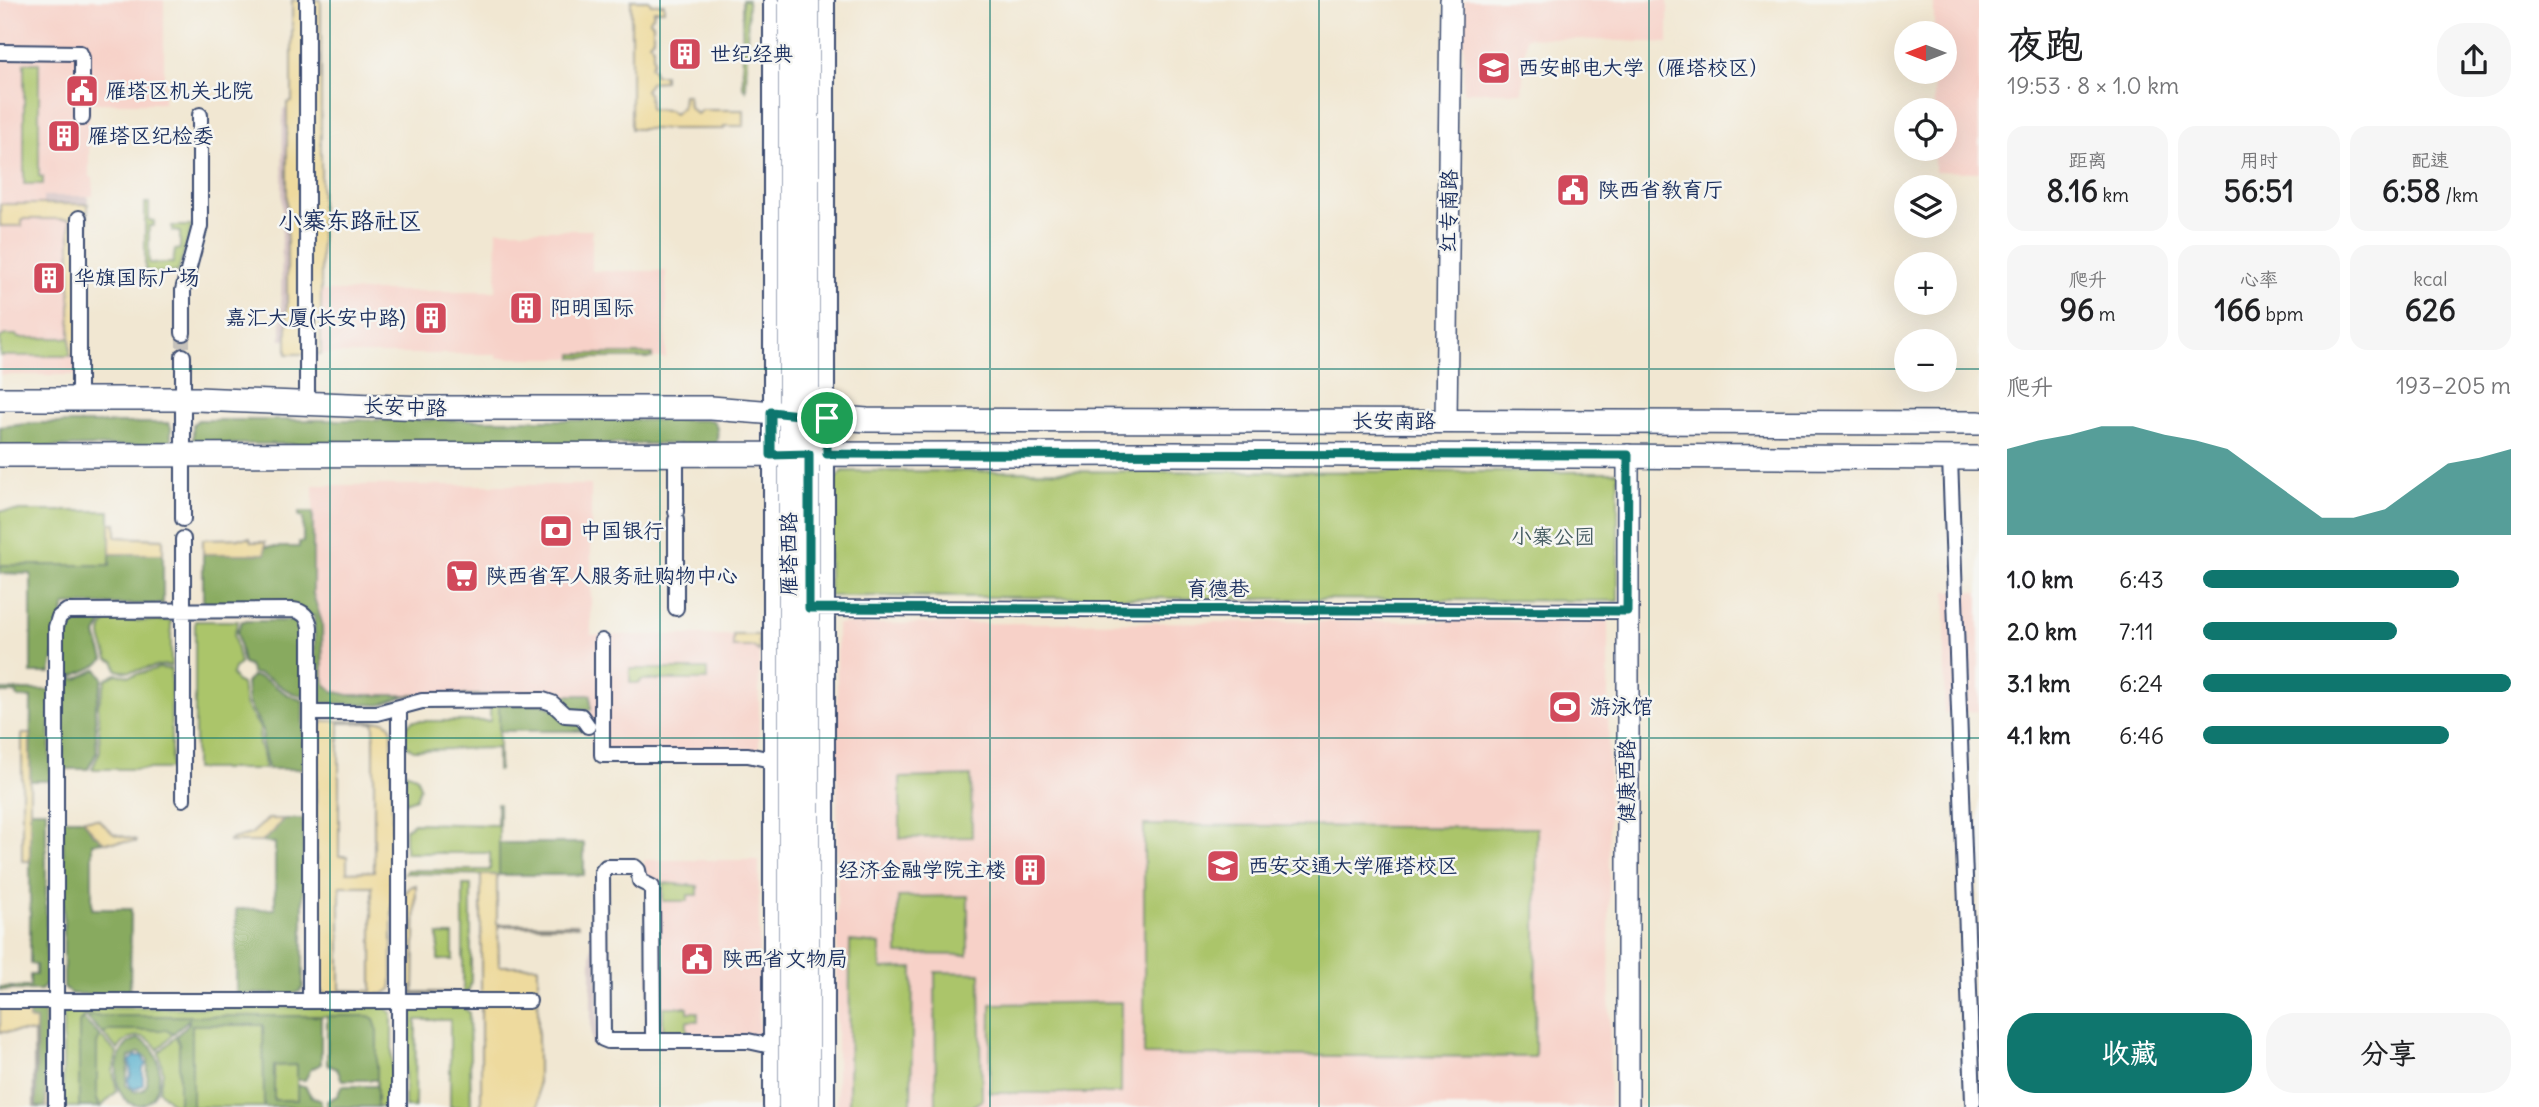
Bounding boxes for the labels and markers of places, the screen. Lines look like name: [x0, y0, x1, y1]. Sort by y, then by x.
building icon: 世纪经典: [666, 35, 704, 73]
place label: 世纪经典: [710, 40, 794, 67]
school or university icon: 西安邮电大学（雁塔校区）: [1475, 49, 1513, 87]
place label: 西安邮电大学（雁塔校区）: [1518, 54, 1770, 81]
public building icon: 雁塔区机关北院: [63, 72, 101, 110]
place label: 雁塔区机关北院: [106, 77, 253, 104]
building icon: 雁塔区纪检委: [45, 117, 83, 155]
place label: 雁塔区纪检委: [88, 122, 214, 149]
public building icon: 陕西省教育厅: [1554, 171, 1592, 209]
place label: 陕西省教育厅: [1598, 176, 1724, 203]
building icon: 华旗国际广场: [30, 259, 68, 297]
place label: 华旗国际广场: [74, 264, 200, 291]
building icon: 阳明国际: [507, 289, 545, 327]
place label: 阳明国际: [550, 294, 634, 321]
building icon: 嘉汇大厦(长安中路): [412, 299, 450, 337]
place label: 嘉汇大厦(长安中路): [225, 304, 406, 331]
pin: [797, 388, 857, 448]
bank icon: 中国银行: [537, 512, 575, 550]
place label: 中国银行: [580, 517, 664, 544]
supermarket icon: 陕西省军人服务社购物中心: [443, 557, 481, 595]
place label: 陕西省军人服务社购物中心: [486, 562, 738, 589]
sports icon: 游泳馆: [1546, 688, 1584, 726]
place label: 游泳馆: [1590, 693, 1653, 720]
school or university icon: 西安交通大学雁塔校区: [1204, 847, 1242, 885]
building icon: 经济金融学院主楼: [1011, 851, 1049, 889]
place label: 西安交通大学雁塔校区: [1248, 852, 1458, 879]
place label: 经济金融学院主楼: [838, 856, 1006, 883]
public building icon: 陕西省文物局: [678, 940, 716, 978]
place label: 陕西省文物局: [722, 945, 848, 972]

